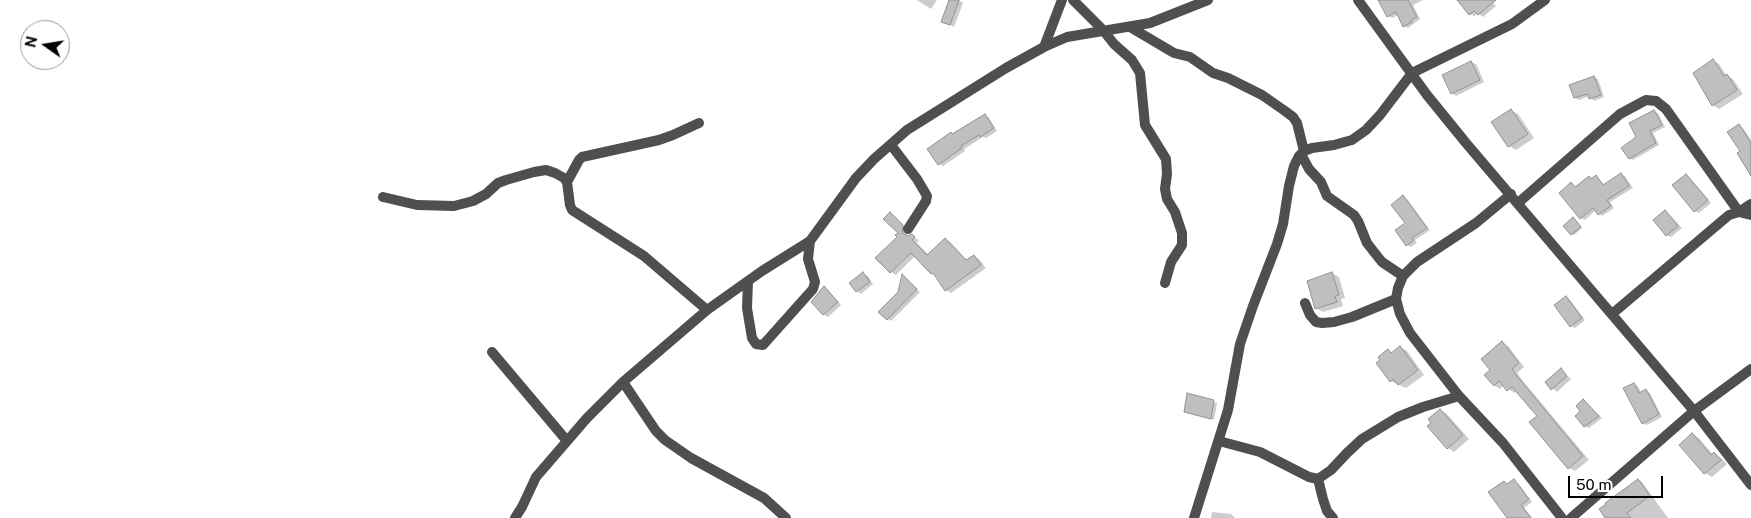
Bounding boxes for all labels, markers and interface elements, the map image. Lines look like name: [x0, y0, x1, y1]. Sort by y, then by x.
north arrow: [20, 20, 70, 70]
text: N: [22, 35, 40, 49]
scale bar: [1571, 466, 1666, 498]
text: 50 m: [1576, 476, 1611, 493]

